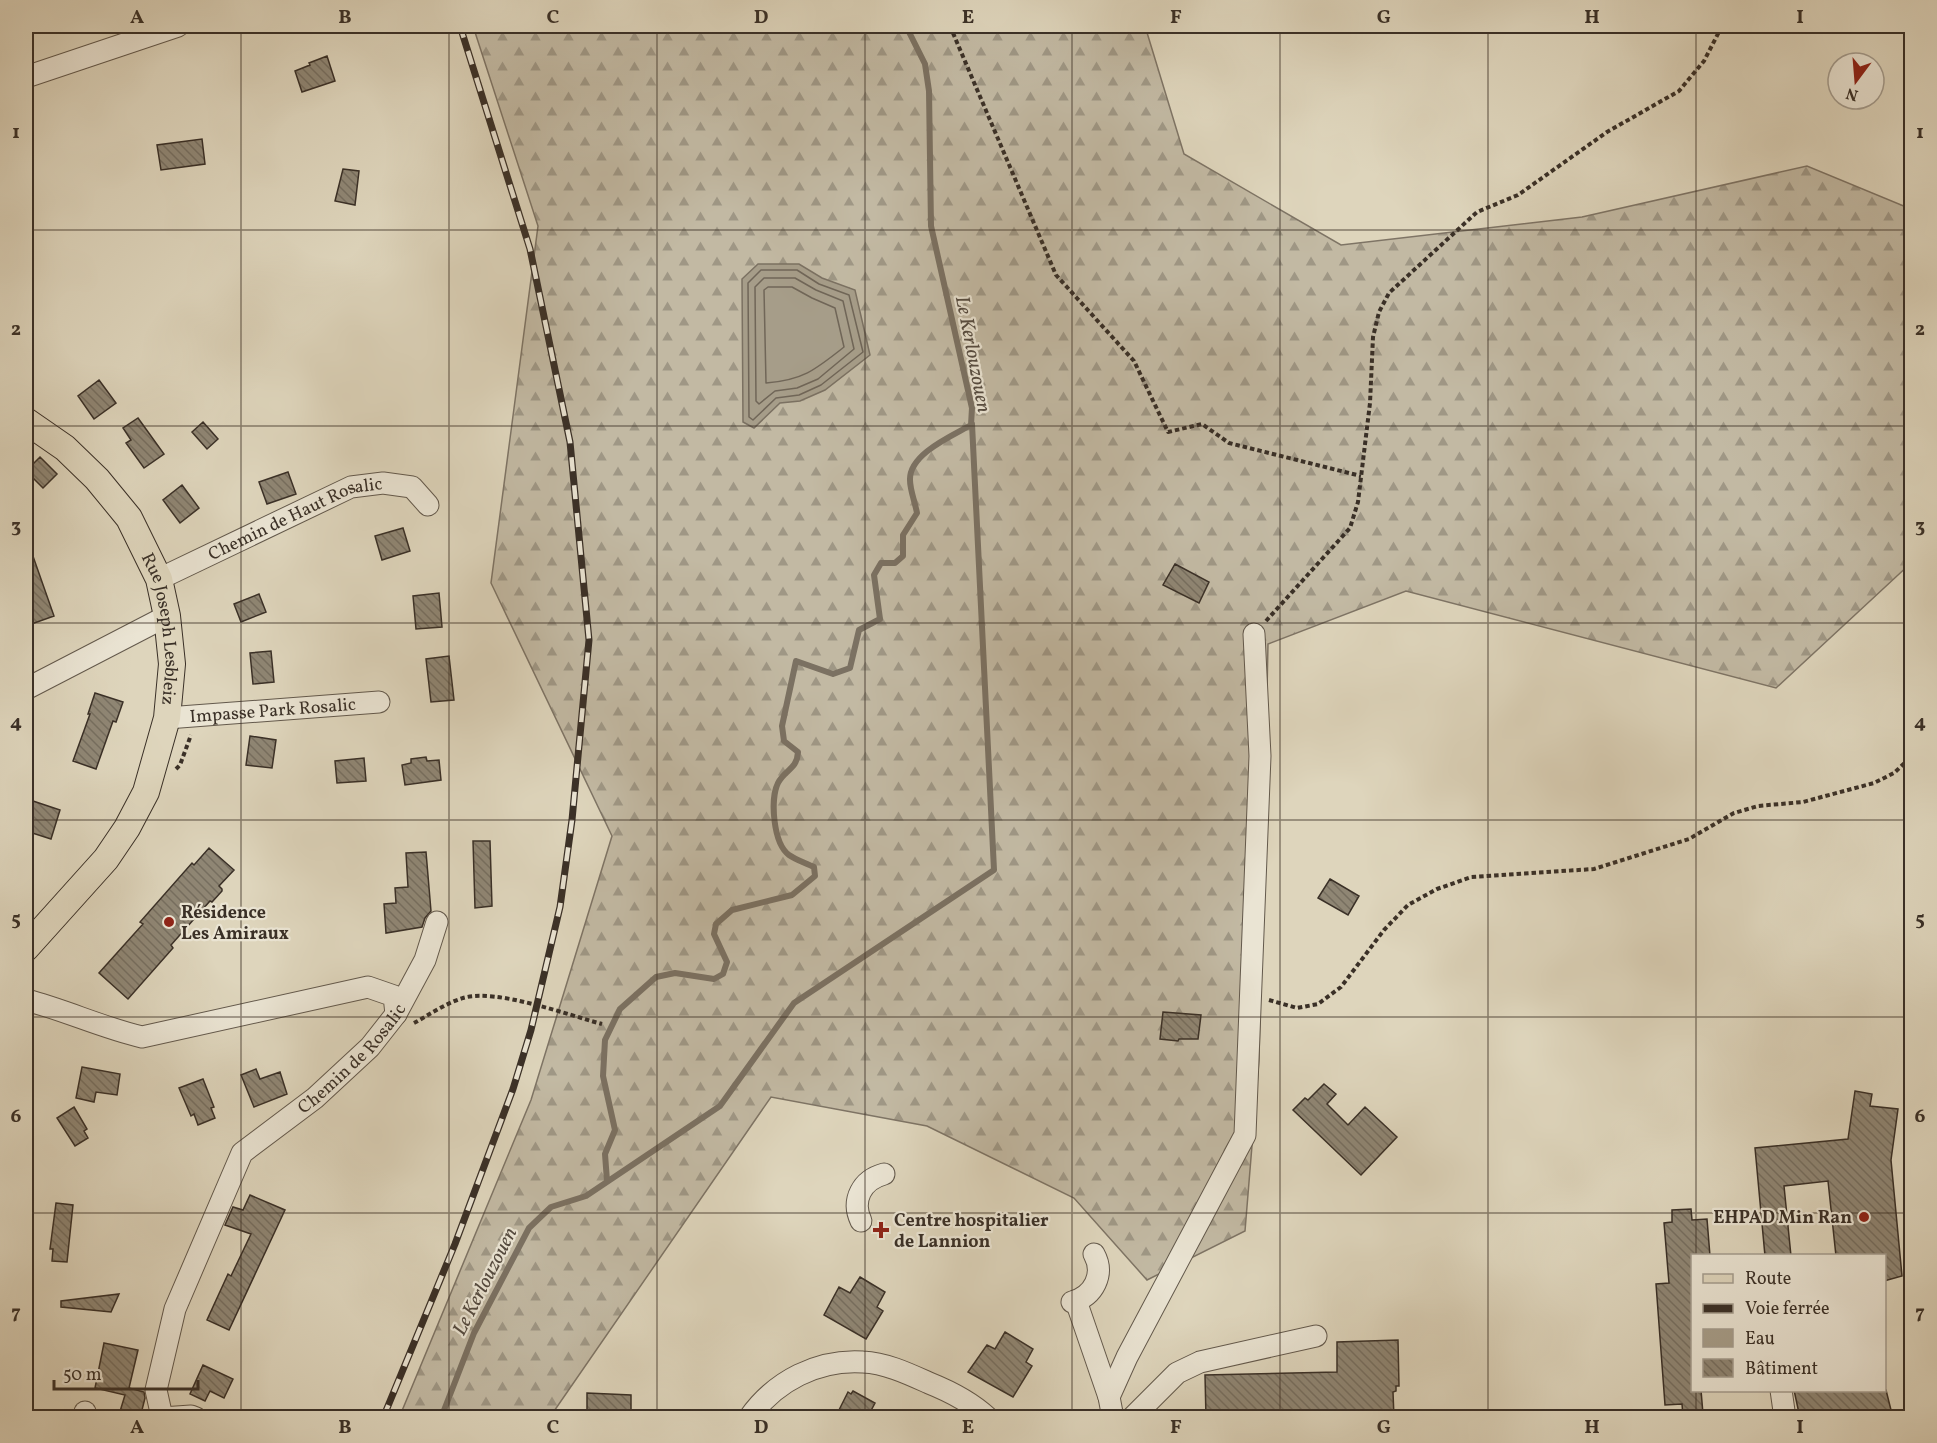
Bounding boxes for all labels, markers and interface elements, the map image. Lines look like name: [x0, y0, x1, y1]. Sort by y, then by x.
text: A: [130, 4, 144, 32]
text: B: [338, 4, 352, 32]
text: C: [547, 4, 560, 32]
text: D: [754, 4, 768, 32]
text: E: [962, 4, 974, 32]
text: F: [1170, 4, 1182, 32]
text: G: [1377, 4, 1391, 32]
text: H: [1584, 4, 1600, 32]
text: I: [1796, 4, 1804, 32]
north arrow: [1826, 51, 1886, 111]
text: N: [1843, 81, 1861, 106]
text: 1: [12, 119, 20, 147]
text: 1: [1916, 119, 1924, 147]
water label: Le Kerlouzouen: [947, 294, 997, 415]
text: 2: [11, 316, 21, 344]
text: 2: [1915, 316, 1925, 344]
street label: Chemin de Haut Rosalic: [204, 472, 384, 568]
text: 3: [11, 513, 21, 541]
text: 3: [1915, 513, 1925, 541]
street label: Rue Joseph Lesbleiz: [134, 549, 183, 706]
street label: Impasse Park Rosalic: [189, 693, 357, 730]
text: 4: [10, 709, 22, 737]
text: 4: [1914, 709, 1926, 737]
place label: Résidence Les Amiraux: [181, 901, 289, 947]
text: 5: [11, 906, 21, 934]
text: 5: [1915, 906, 1925, 934]
marker: Résidence Les Amiraux: [162, 915, 176, 929]
street label: Chemin de Rosalic: [293, 1000, 413, 1121]
text: 6: [11, 1103, 22, 1131]
text: 6: [1915, 1103, 1926, 1131]
place label: EHPAD Min Ran: [1713, 1206, 1852, 1231]
place label: Centre hospitalier de Lannion: [894, 1209, 1049, 1255]
marker: EHPAD Min Ran: [1857, 1210, 1871, 1224]
marker: Centre hospitalier de Lannion: [872, 1221, 890, 1239]
water label: Le Kerlouzouen: [446, 1223, 525, 1341]
legend: [1691, 1254, 1886, 1392]
text: Route: [1745, 1267, 1791, 1292]
text: Voie ferrée: [1745, 1297, 1830, 1322]
text: 7: [11, 1299, 21, 1327]
text: 7: [1915, 1299, 1925, 1327]
text: Eau: [1745, 1327, 1775, 1352]
scale bar: [54, 1353, 198, 1391]
text: Bâtiment: [1745, 1357, 1818, 1382]
text: 50 m: [63, 1363, 102, 1388]
text: A: [130, 1414, 144, 1442]
text: B: [338, 1414, 352, 1442]
text: C: [547, 1414, 560, 1442]
text: D: [754, 1414, 768, 1442]
text: E: [962, 1414, 974, 1442]
text: F: [1170, 1414, 1182, 1442]
text: G: [1377, 1414, 1391, 1442]
text: H: [1584, 1414, 1600, 1442]
text: I: [1796, 1414, 1804, 1442]

